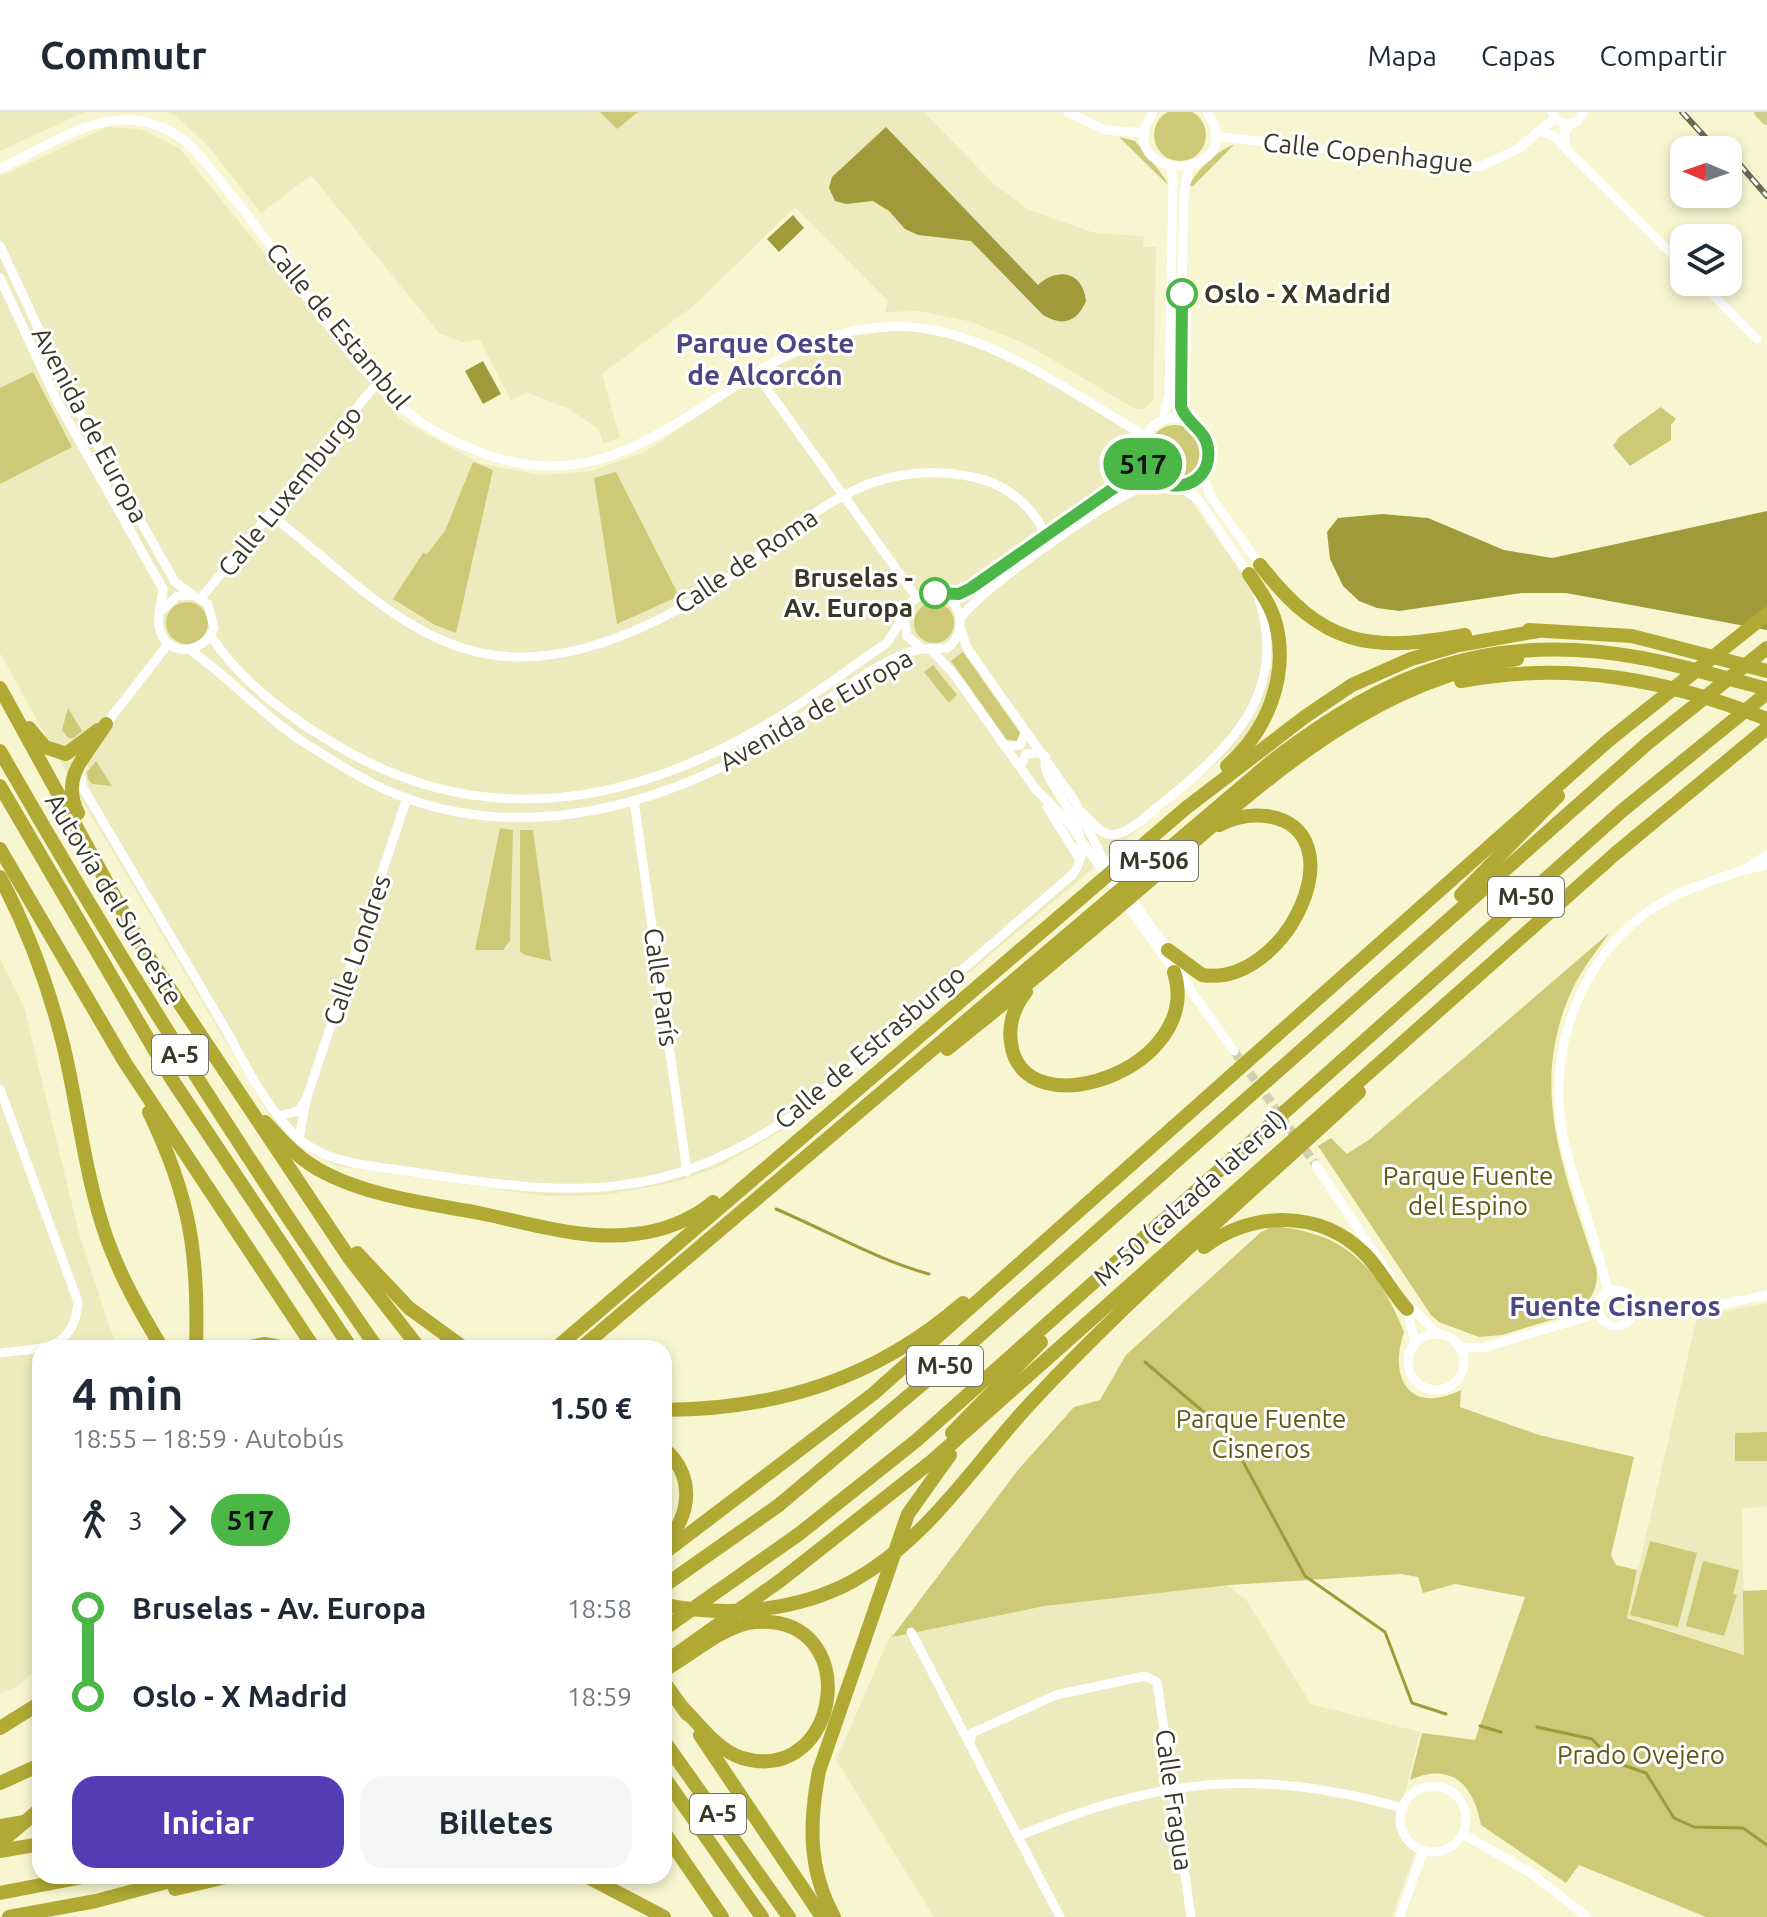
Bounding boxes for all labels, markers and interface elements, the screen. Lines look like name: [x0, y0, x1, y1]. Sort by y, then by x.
text: Commutr: [40, 34, 207, 76]
text: Mapa: [1367, 40, 1437, 71]
text: Capas: [1481, 40, 1556, 71]
text: Compartir: [1600, 40, 1727, 71]
street label: Calle Copenhague: [1262, 127, 1475, 178]
north arrow: [1670, 136, 1742, 208]
map controls: [1670, 136, 1742, 296]
button: layers: [1670, 224, 1742, 296]
street label: Calle de Estambul: [261, 237, 416, 415]
marker: Oslo - X Madrid: [1167, 279, 1197, 309]
place label: Oslo - X Madrid: [1204, 279, 1391, 308]
street label: Avenida de Europa: [27, 322, 154, 528]
district label: Parque Oeste de Alcorcón: [676, 327, 854, 390]
street label: Calle Luxemburgo: [212, 400, 367, 582]
line badge: 517: [1097, 438, 1189, 490]
text: 517: [1119, 448, 1167, 479]
street label: Calle de Roma: [669, 502, 823, 619]
place label: Bruselas - Av. Europa: [784, 563, 913, 622]
marker: Bruselas - Av. Europa: [920, 578, 950, 608]
street label: Avenida de Europa: [714, 643, 917, 777]
street label: Autovía del Suroeste: [40, 788, 189, 1010]
road number: M-506: [1110, 841, 1198, 881]
street label: Calle Londres: [317, 871, 396, 1029]
road number: M-50: [1488, 877, 1564, 917]
street label: Calle París: [639, 926, 684, 1048]
street label: Calle de Estrasburgo: [769, 959, 971, 1135]
road number: A-5: [152, 1035, 208, 1075]
street label: M-50 (calzada lateral): [1088, 1104, 1292, 1292]
park label: Parque Fuente del Espino: [1383, 1161, 1553, 1220]
district label: Fuente Cisneros: [1509, 1290, 1721, 1321]
road number: M-50: [907, 1346, 983, 1386]
text: 4 min: [72, 1369, 183, 1418]
text: 1.50 €: [550, 1391, 632, 1425]
park label: Parque Fuente Cisneros: [1176, 1404, 1346, 1463]
text: 18:55 – 18:59 · Autobús: [72, 1424, 344, 1453]
icon: walk: [72, 1498, 116, 1542]
icon: forward: [155, 1498, 199, 1542]
text: 517: [227, 1504, 274, 1535]
text: 3: [128, 1506, 143, 1535]
text: Bruselas - Av. Europa: [132, 1591, 426, 1625]
text: 18:58: [567, 1594, 632, 1623]
text: Oslo - X Madrid: [132, 1679, 347, 1713]
text: 18:59: [567, 1682, 632, 1711]
street label: Calle Fragua: [1150, 1727, 1199, 1873]
park label: Prado Ovejero: [1557, 1740, 1725, 1769]
button: Iniciar: [72, 1776, 344, 1868]
button: Billetes: [360, 1776, 632, 1868]
road number: A-5: [690, 1794, 746, 1834]

